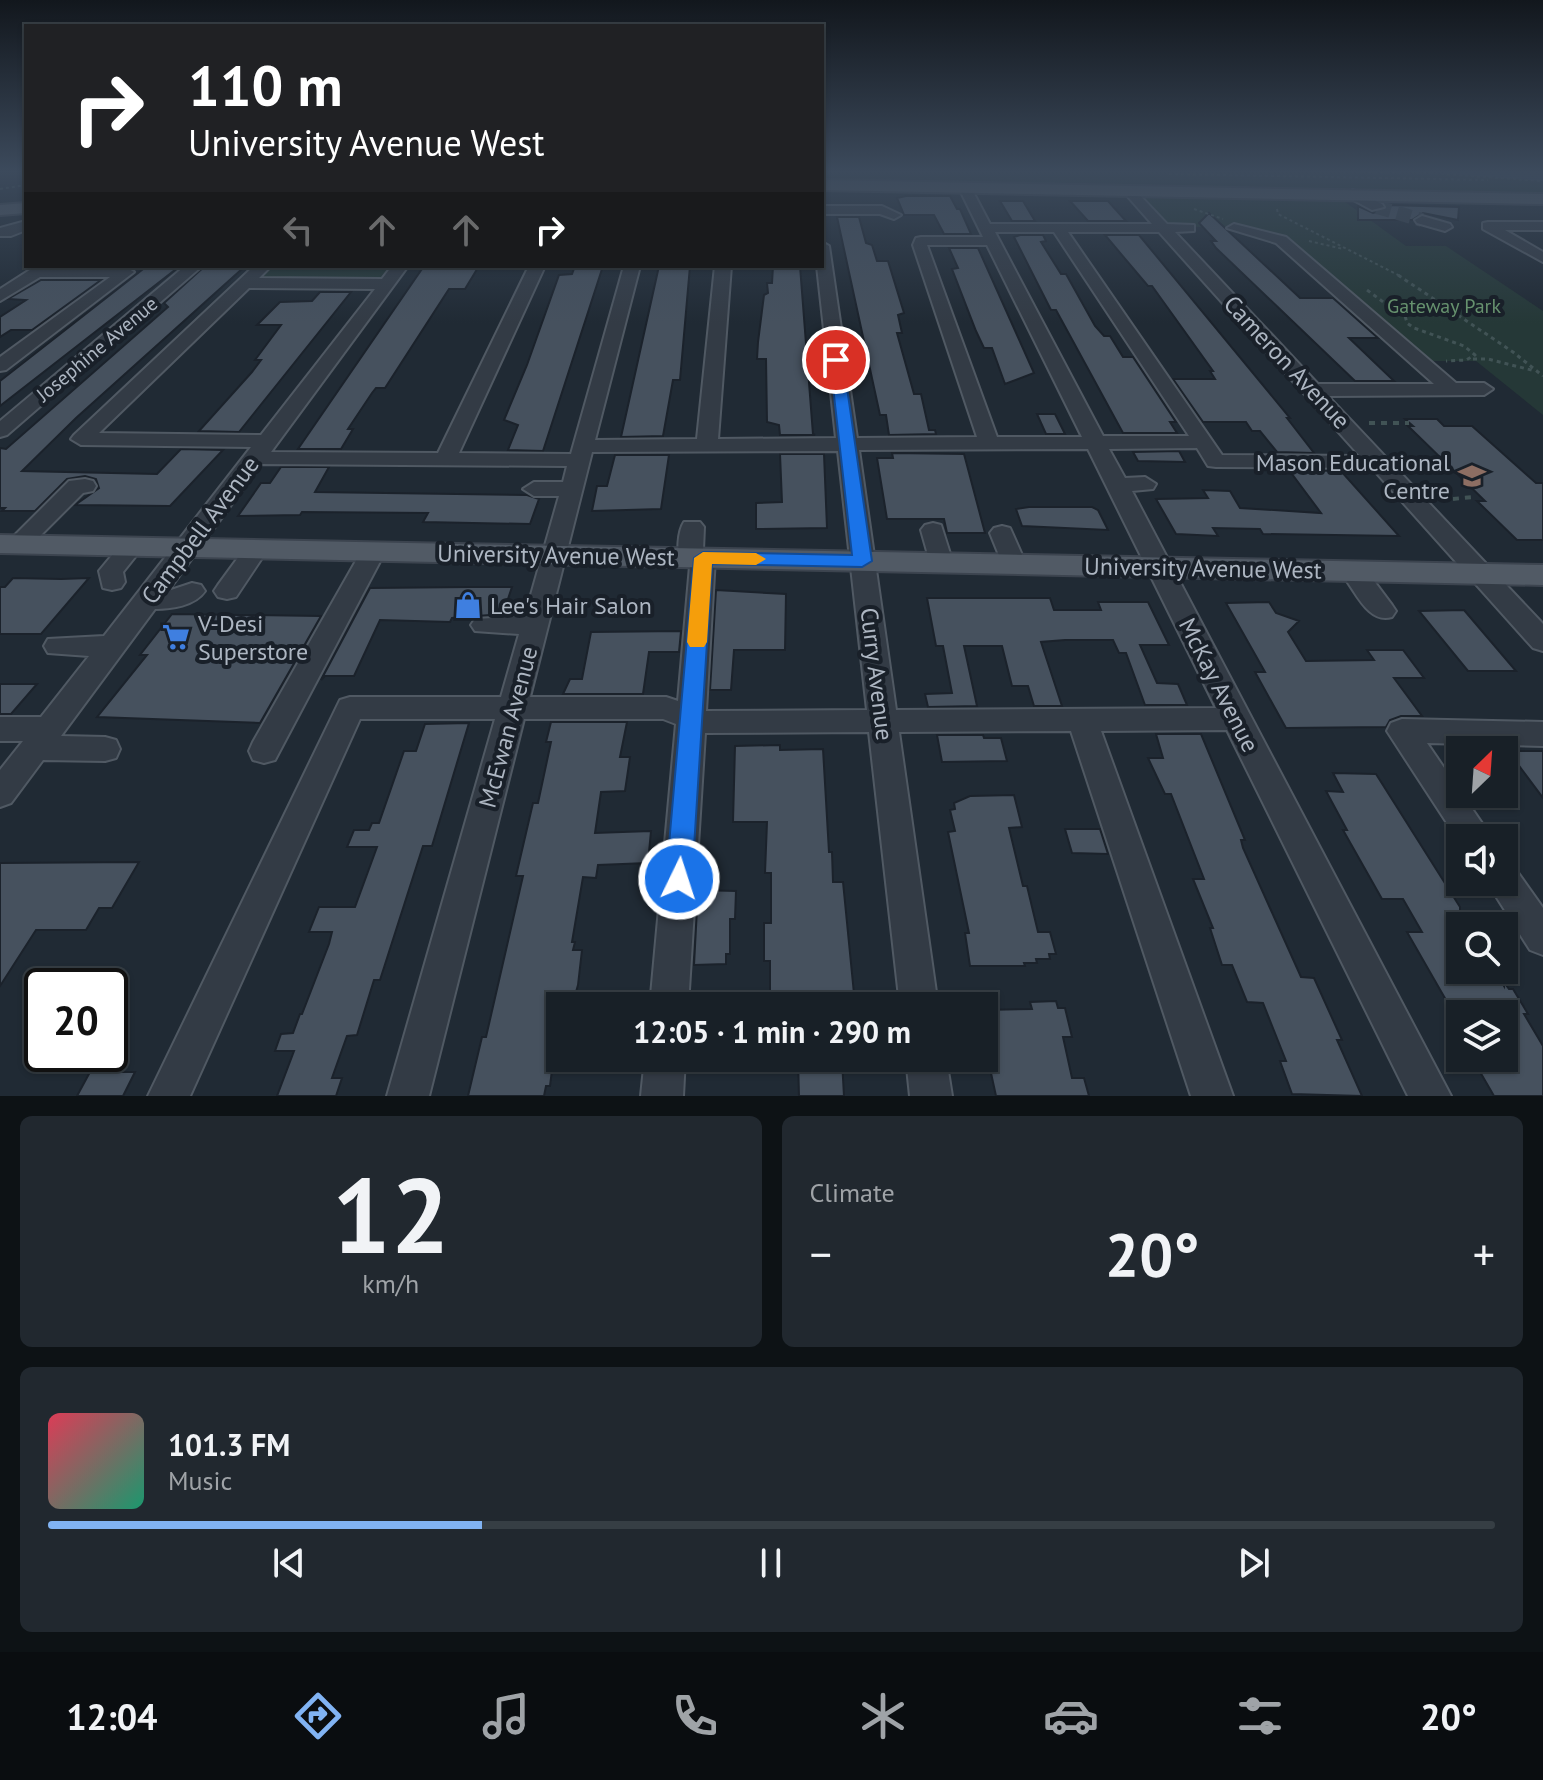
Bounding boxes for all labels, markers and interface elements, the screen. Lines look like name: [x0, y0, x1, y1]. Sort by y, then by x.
text: 110 m: [188, 49, 343, 121]
icon: right: [56, 56, 160, 160]
text: University Avenue West: [188, 119, 545, 166]
icon: left: [276, 208, 320, 252]
icon: ahead: [360, 208, 404, 252]
icon: ahead: [444, 208, 488, 252]
icon: right: [528, 208, 572, 252]
street label: Cameron Avenue: [1217, 289, 1357, 435]
street label: Josephine Avenue: [30, 291, 163, 408]
park label: Gateway Park: [1387, 293, 1501, 319]
pin: [802, 326, 870, 394]
icon: arrive: [814, 338, 858, 382]
place label: Mason Educational Centre: [1256, 447, 1450, 506]
street label: Campbell Avenue: [134, 450, 266, 610]
school or university icon: Mason Educational Centre: [1457, 461, 1487, 491]
street label: University Avenue West: [437, 537, 675, 573]
street label: University Avenue West: [1084, 550, 1322, 586]
shop icon: Lee's Hair Salon: [453, 590, 483, 620]
place label: Lee's Hair Salon: [490, 590, 652, 621]
street label: Curry Avenue: [853, 606, 901, 742]
place label: V-Desi Superstore: [197, 608, 308, 667]
street label: McKay Avenue: [1172, 613, 1266, 757]
supermarket icon: V-Desi Superstore: [161, 622, 191, 652]
street label: McEwan Avenue: [472, 643, 544, 811]
north arrow: [1446, 736, 1518, 808]
map controls: [1446, 736, 1518, 1072]
button: sound: [1446, 824, 1518, 896]
position arrow: [637, 837, 721, 921]
button: search: [1446, 912, 1518, 984]
speed limit sign: 20: [24, 968, 128, 1072]
button: layers: [1446, 1000, 1518, 1072]
text: 12:05 · 1 min · 290 m: [633, 1012, 911, 1051]
text: 12: [332, 1147, 450, 1282]
text: Climate: [810, 1176, 895, 1209]
text: 20°: [1105, 1215, 1199, 1293]
text: −: [810, 1225, 832, 1282]
text: +: [1473, 1225, 1495, 1282]
text: km/h: [362, 1267, 419, 1300]
text: 101.3 FM: [168, 1425, 290, 1464]
text: Music: [168, 1464, 232, 1497]
icon: previous: [267, 1541, 311, 1585]
icon: pause: [749, 1541, 793, 1585]
icon: next: [1232, 1541, 1276, 1585]
icon: directions: [290, 1688, 346, 1744]
icon: music: [478, 1688, 534, 1744]
icon: phone: [667, 1688, 723, 1744]
icon: climate: [855, 1688, 911, 1744]
icon: car: [1043, 1688, 1099, 1744]
icon: filters: [1232, 1688, 1288, 1744]
text: 12:04: [66, 1693, 158, 1740]
text: 20°: [1420, 1693, 1477, 1740]

